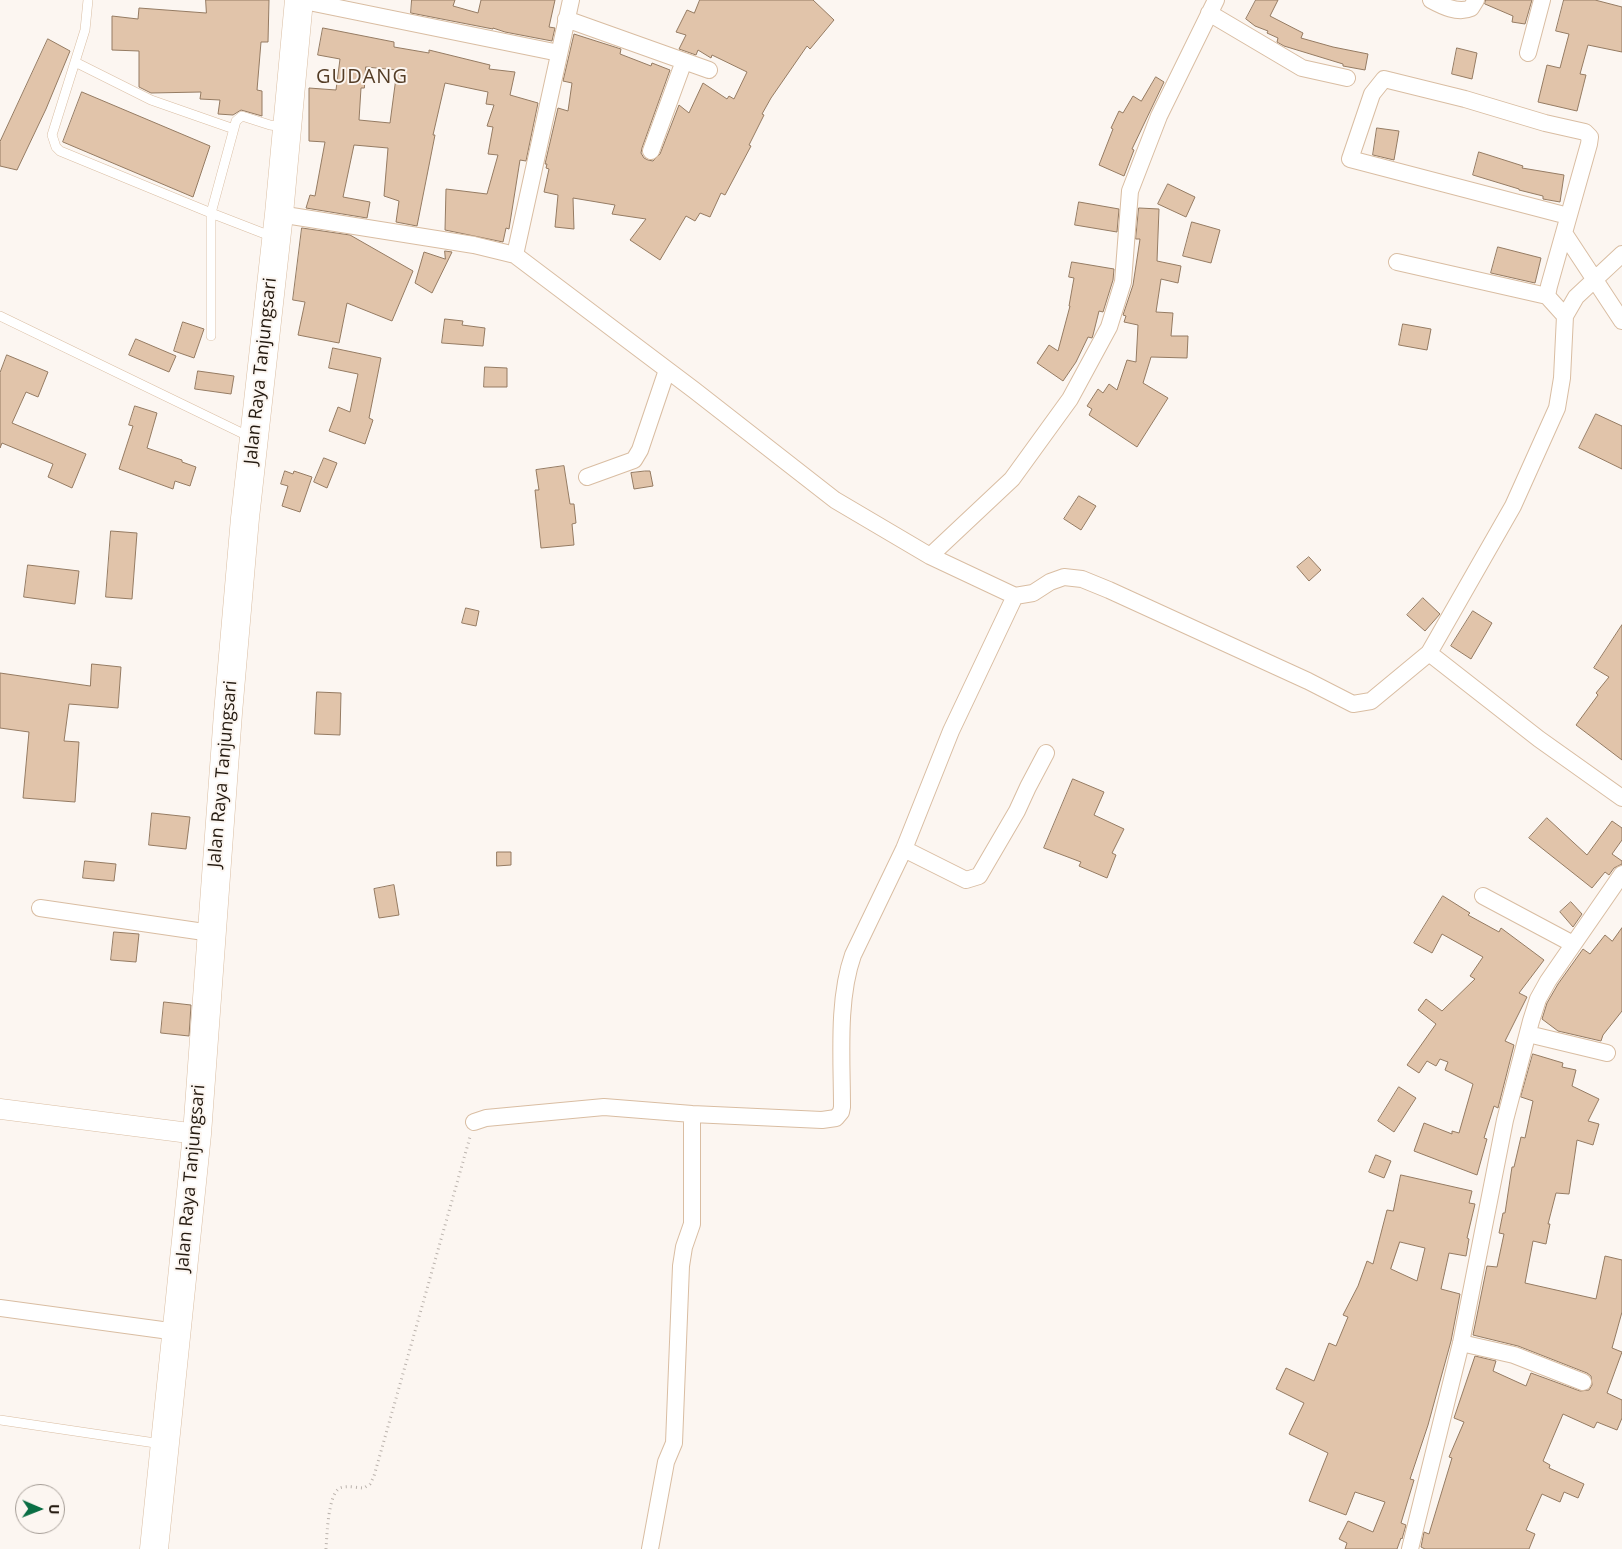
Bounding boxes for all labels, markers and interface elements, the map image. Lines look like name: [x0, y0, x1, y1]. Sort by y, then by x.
district label: GUDANG: [315, 65, 409, 89]
street label: Jalan Raya Tanjungsari: [240, 277, 282, 465]
street label: Jalan Raya Tanjungsari: [204, 680, 242, 868]
street label: Jalan Raya Tanjungsari: [172, 1084, 210, 1272]
north arrow: [15, 1484, 65, 1534]
text: U: [45, 1504, 64, 1515]

